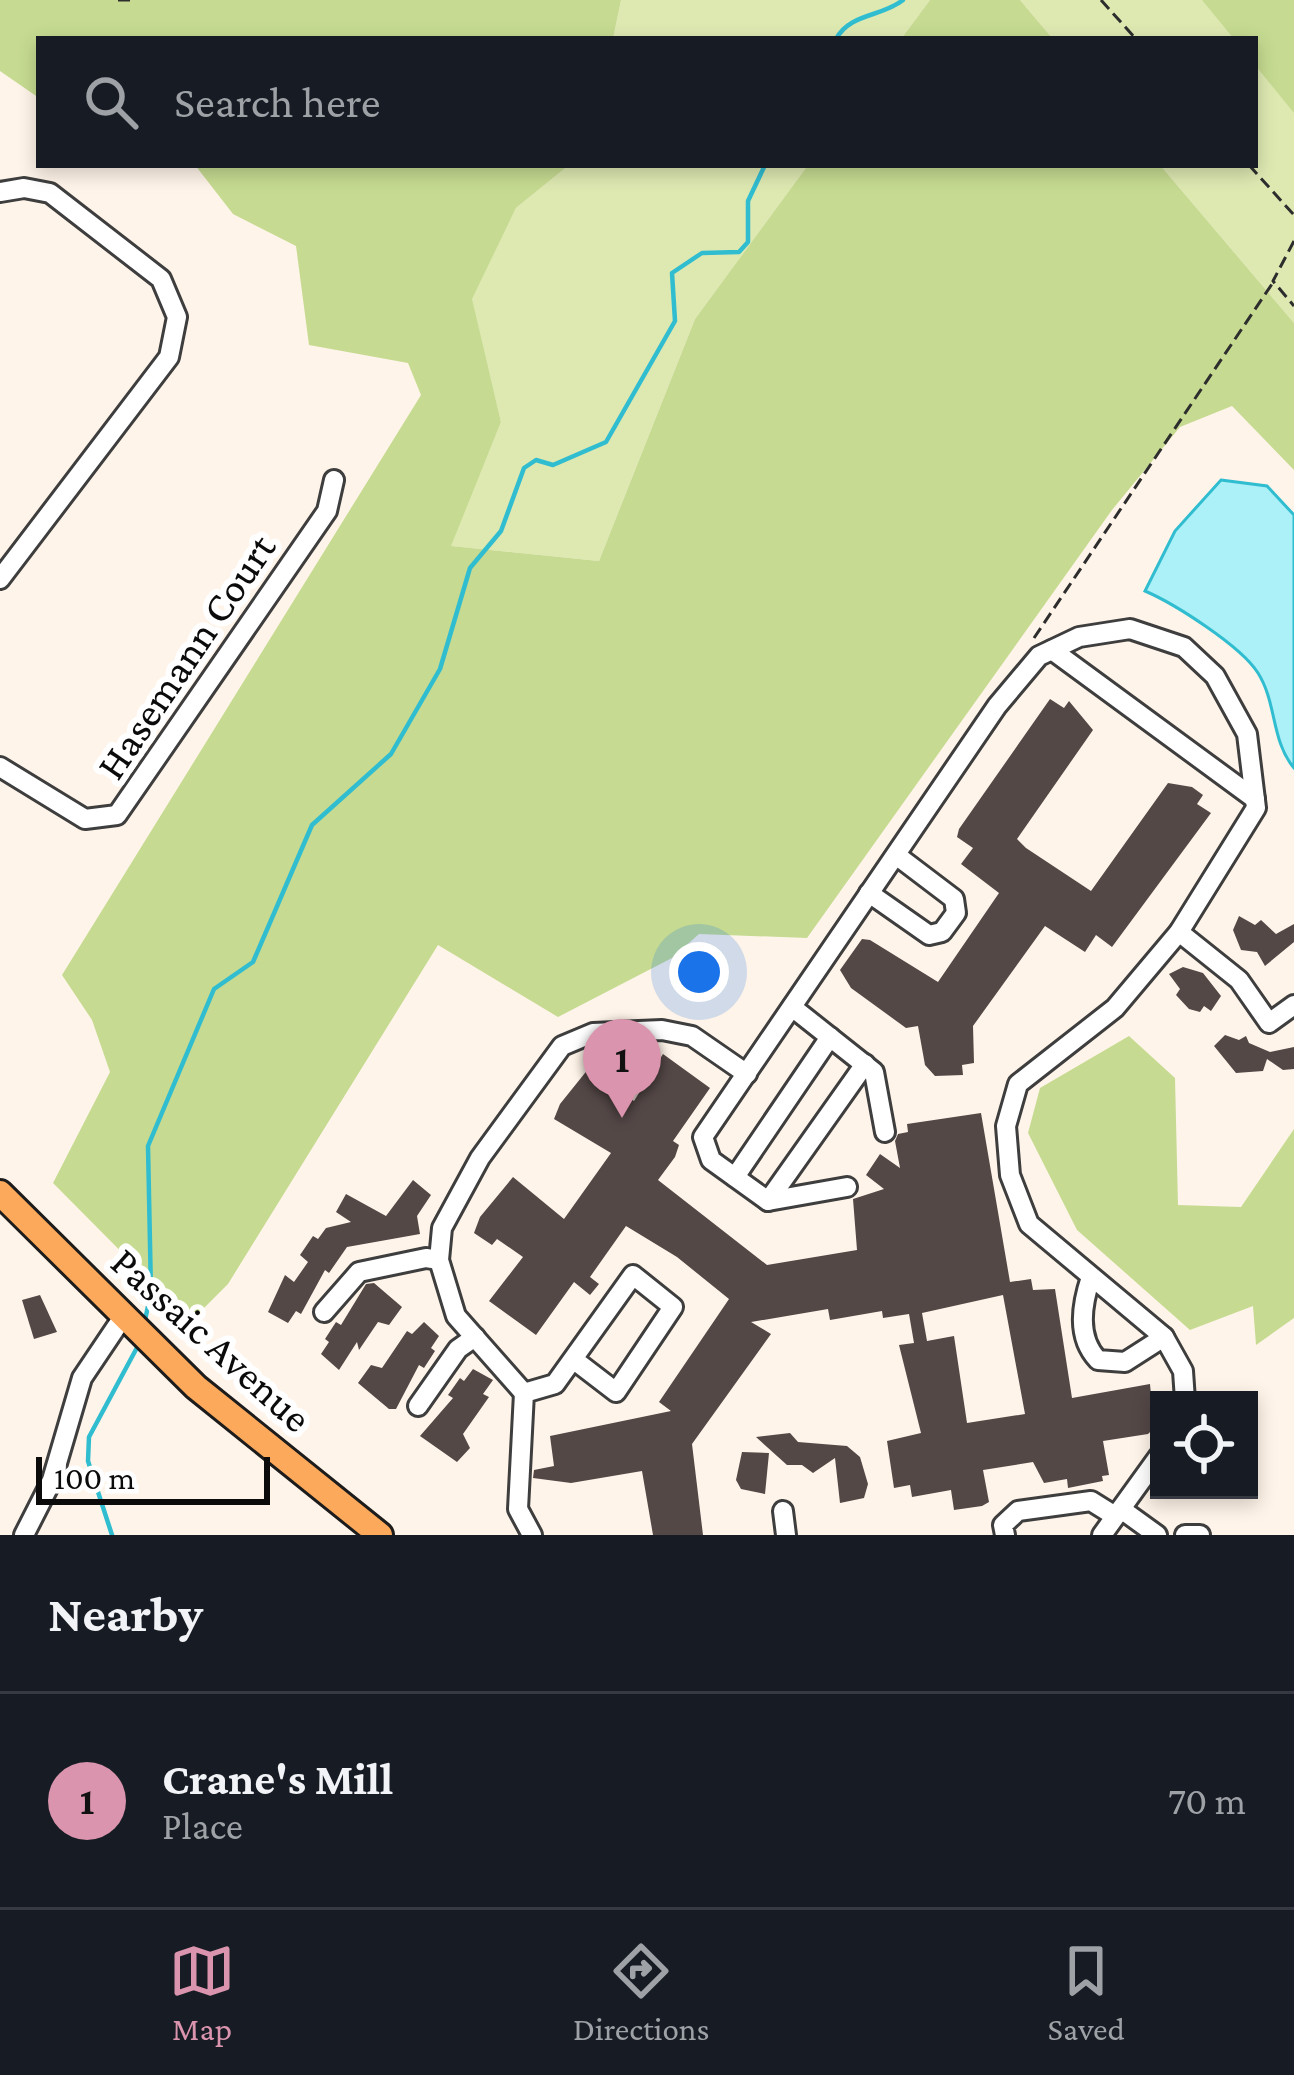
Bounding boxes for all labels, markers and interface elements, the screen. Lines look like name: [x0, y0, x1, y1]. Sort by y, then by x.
search box: [36, 36, 1258, 168]
icon: search: [78, 69, 144, 135]
text: Search here: [174, 77, 381, 127]
street label: Hasemann Court: [86, 524, 285, 787]
your location: [669, 942, 729, 1002]
pin: 1: [583, 1019, 661, 1118]
street label: Passaic Avenue: [102, 1237, 321, 1441]
map controls: [1150, 1391, 1258, 1499]
button: locate: [1150, 1391, 1258, 1499]
scale bar: [36, 1451, 270, 1504]
text: 100 m: [54, 1459, 135, 1496]
text: Nearby: [48, 1585, 203, 1642]
text: Crane's Mill: [162, 1754, 393, 1804]
text: 1: [80, 1779, 94, 1822]
text: 70 m: [1168, 1779, 1246, 1822]
text: Place: [162, 1804, 243, 1847]
tab: Map: [169, 1938, 235, 2047]
tab: Directions: [573, 1938, 710, 2047]
tab: Saved: [1048, 1938, 1125, 2047]

